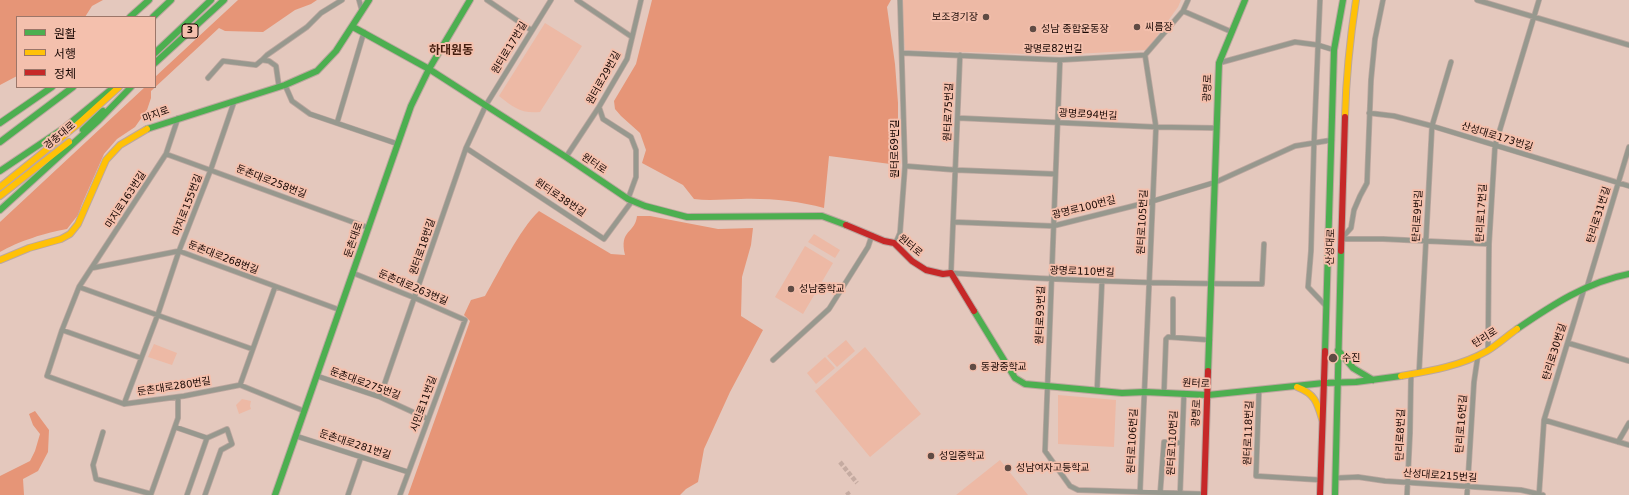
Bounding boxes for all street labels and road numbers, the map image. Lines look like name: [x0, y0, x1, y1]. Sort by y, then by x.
street label: 원터로17번길: [490, 20, 530, 76]
road number: 3: [182, 24, 198, 38]
street label: 광명로82번길: [1024, 43, 1082, 55]
street label: 원터로29번길: [585, 49, 623, 107]
street label: 광명로: [1202, 74, 1214, 102]
street label: 원터로75번길: [942, 82, 956, 142]
street label: 마지로: [141, 105, 171, 125]
street label: 광명로94번길: [1058, 107, 1118, 123]
street label: 경충대로: [42, 120, 78, 152]
street label: 원터로69번길: [889, 120, 901, 178]
street label: 산성대로173번길: [1460, 120, 1534, 154]
street label: 원터로: [579, 151, 609, 177]
street label: 둔촌대로258번길: [234, 163, 308, 201]
street label: 마지로163번길: [103, 169, 149, 231]
street label: 마지로155번길: [171, 172, 205, 238]
street label: 원터로38번길: [532, 177, 588, 219]
street label: 탄리로17번길: [1474, 183, 1490, 243]
street label: 탄리로31번길: [1585, 185, 1613, 245]
street label: 원터로105번길: [1135, 189, 1151, 255]
street label: 탄리로9번길: [1411, 190, 1425, 242]
street label: 광명로100번길: [1051, 194, 1117, 222]
street label: 원터로18번길: [408, 217, 438, 277]
street label: 둔촌대로: [342, 221, 366, 259]
street label: 산성대로: [1324, 228, 1338, 266]
street label: 원터로: [895, 233, 925, 259]
street label: 둔촌대로268번길: [186, 239, 260, 277]
street label: 광명로110번길: [1049, 265, 1115, 279]
street label: 둔촌대로263번길: [376, 268, 450, 308]
street label: 원터로93번길: [1034, 285, 1048, 345]
street label: 탄리로30번길: [1541, 322, 1569, 382]
street label: 탄리로: [1470, 326, 1500, 350]
street label: 둔촌대로275번길: [328, 366, 402, 402]
street label: 시민로11번길: [408, 374, 440, 434]
street label: 둔촌대로280번길: [136, 375, 212, 399]
street label: 원터로: [1182, 377, 1210, 391]
street label: 탄리로16번길: [1454, 394, 1470, 454]
street label: 광명로: [1190, 399, 1204, 427]
street label: 원터로118번길: [1242, 400, 1256, 466]
street label: 원터로106번길: [1125, 408, 1141, 474]
street label: 탄리로8번길: [1394, 409, 1408, 461]
street label: 원터로110번길: [1165, 410, 1181, 476]
street label: 둔촌대로281번길: [318, 428, 392, 462]
street label: 산성대로215번길: [1403, 467, 1477, 485]

